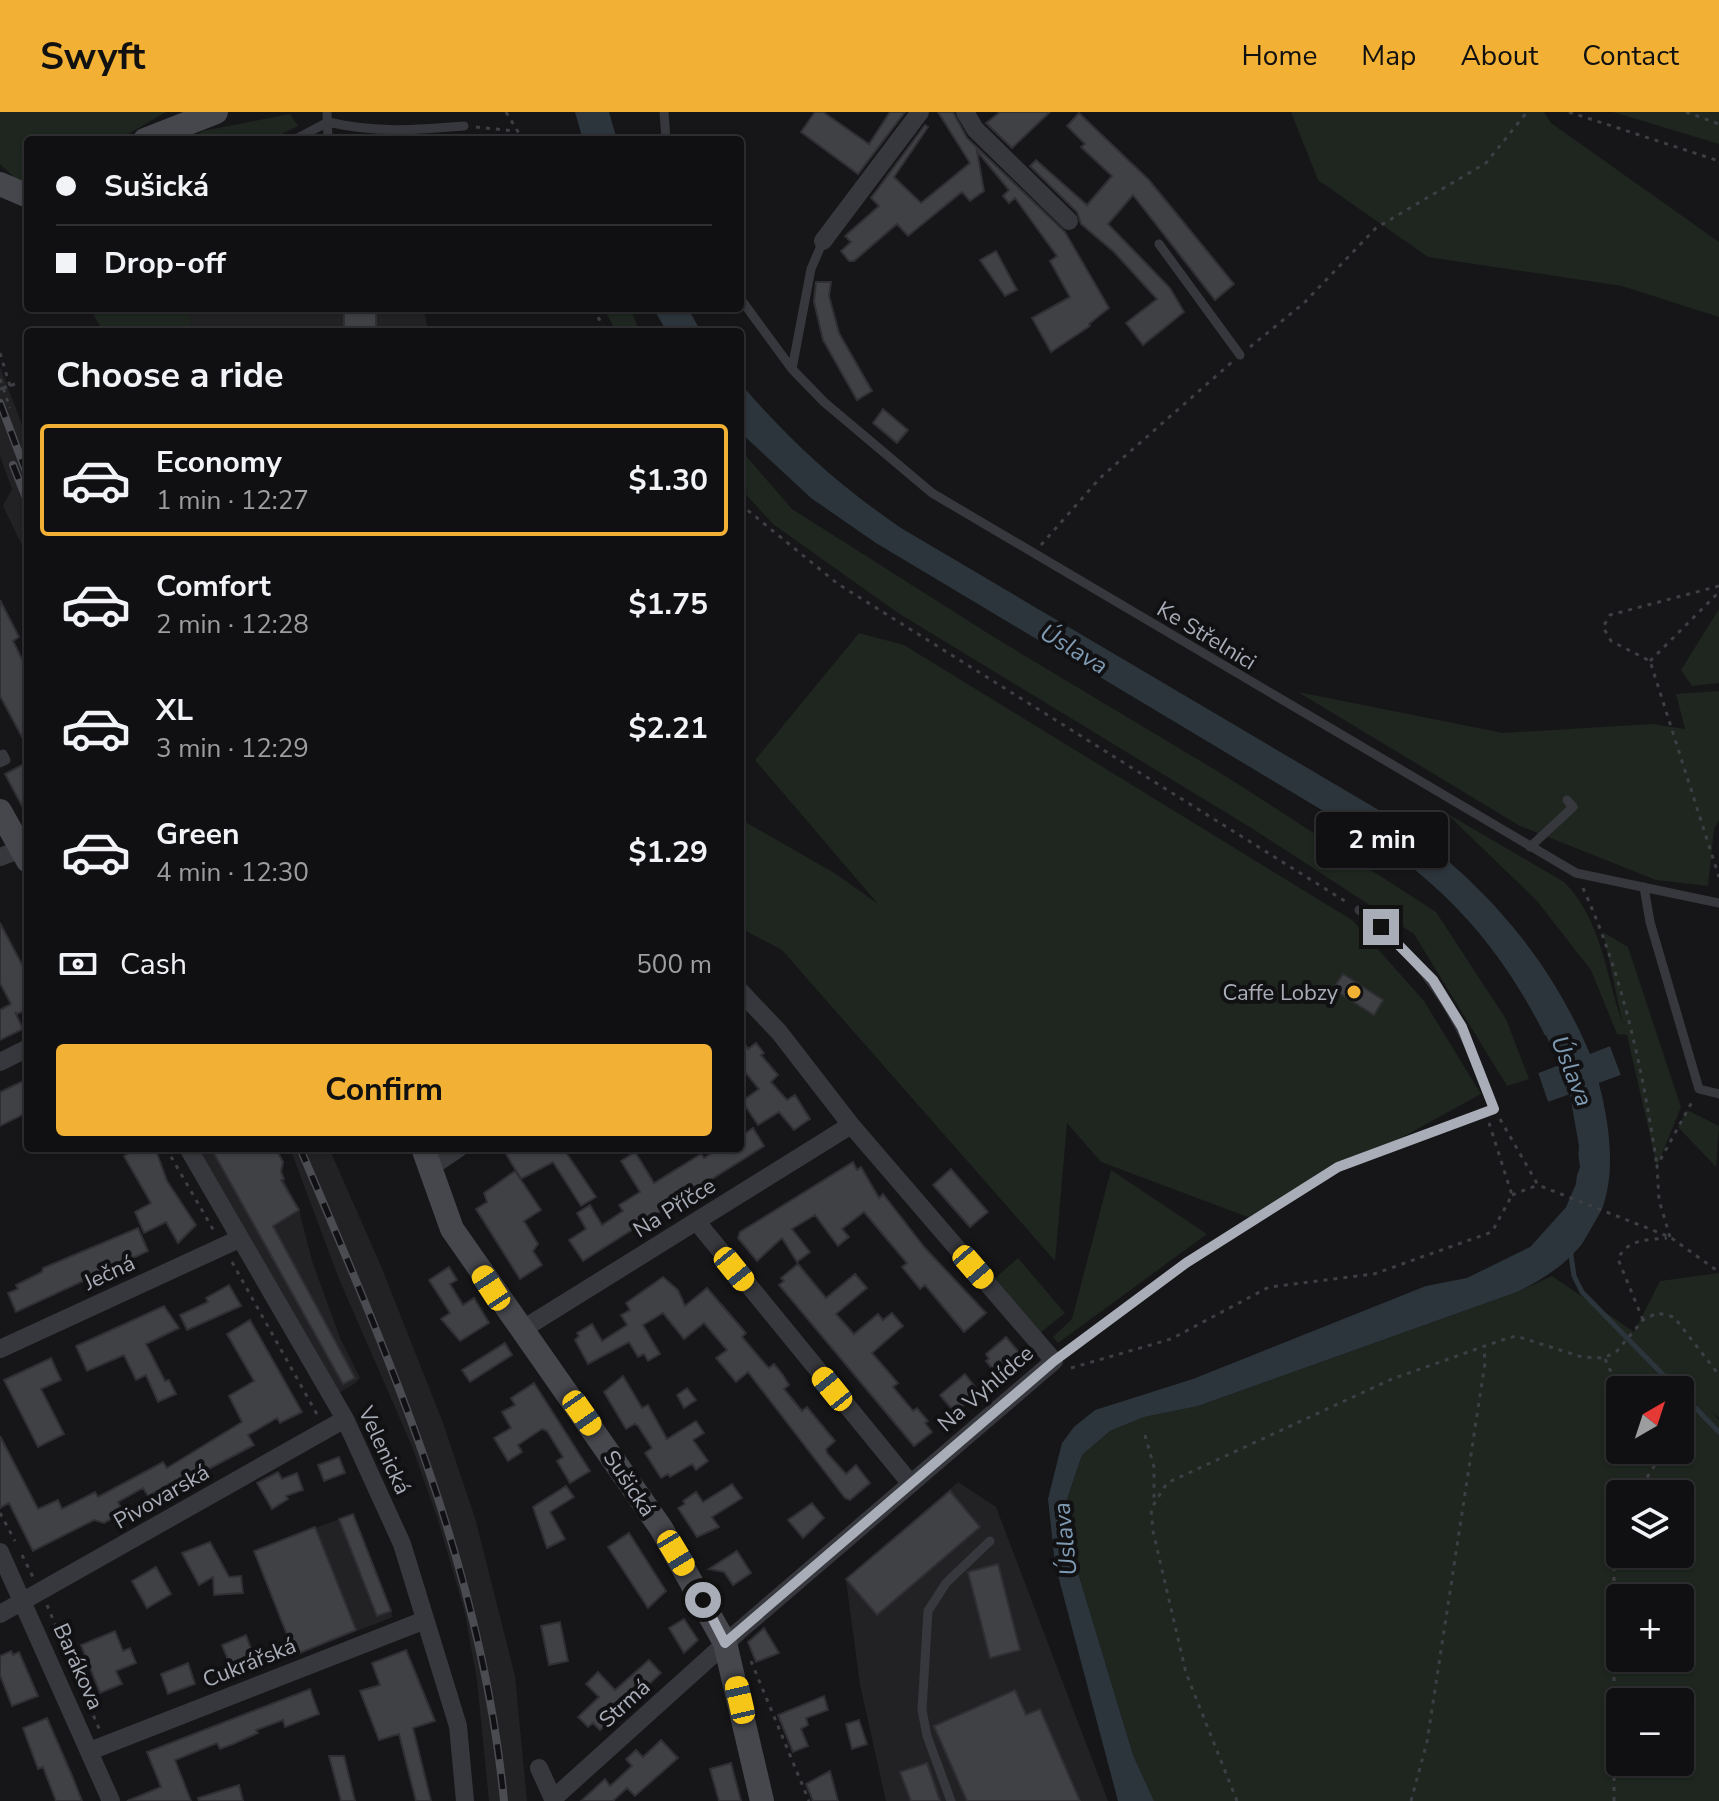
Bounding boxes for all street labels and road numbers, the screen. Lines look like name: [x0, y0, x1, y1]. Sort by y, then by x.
street label: Ke Střelnici: [1151, 594, 1262, 677]
street label: Na Příčce: [628, 1171, 721, 1245]
street label: Ječná: [78, 1248, 140, 1298]
street label: Na Vyhlídce: [931, 1339, 1040, 1439]
street label: Velenická: [350, 1401, 418, 1499]
street label: Sušická: [596, 1444, 662, 1523]
street label: Pivovarská: [108, 1457, 215, 1536]
street label: Barákova: [46, 1618, 110, 1714]
street label: Cukrářská: [198, 1631, 301, 1695]
street label: Strmá: [593, 1673, 657, 1735]

